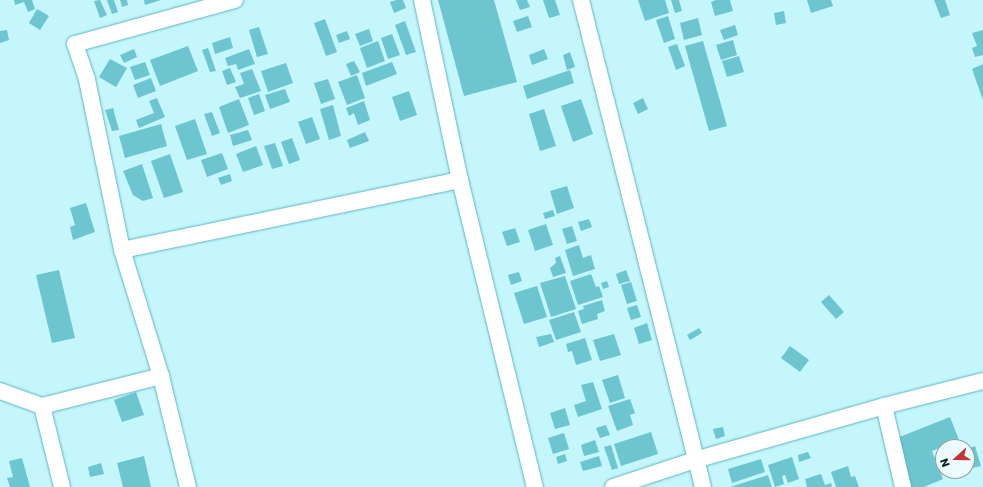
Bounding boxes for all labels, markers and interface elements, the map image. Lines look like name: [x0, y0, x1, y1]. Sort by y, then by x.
north arrow: [935, 439, 975, 479]
text: N: [936, 456, 954, 470]

